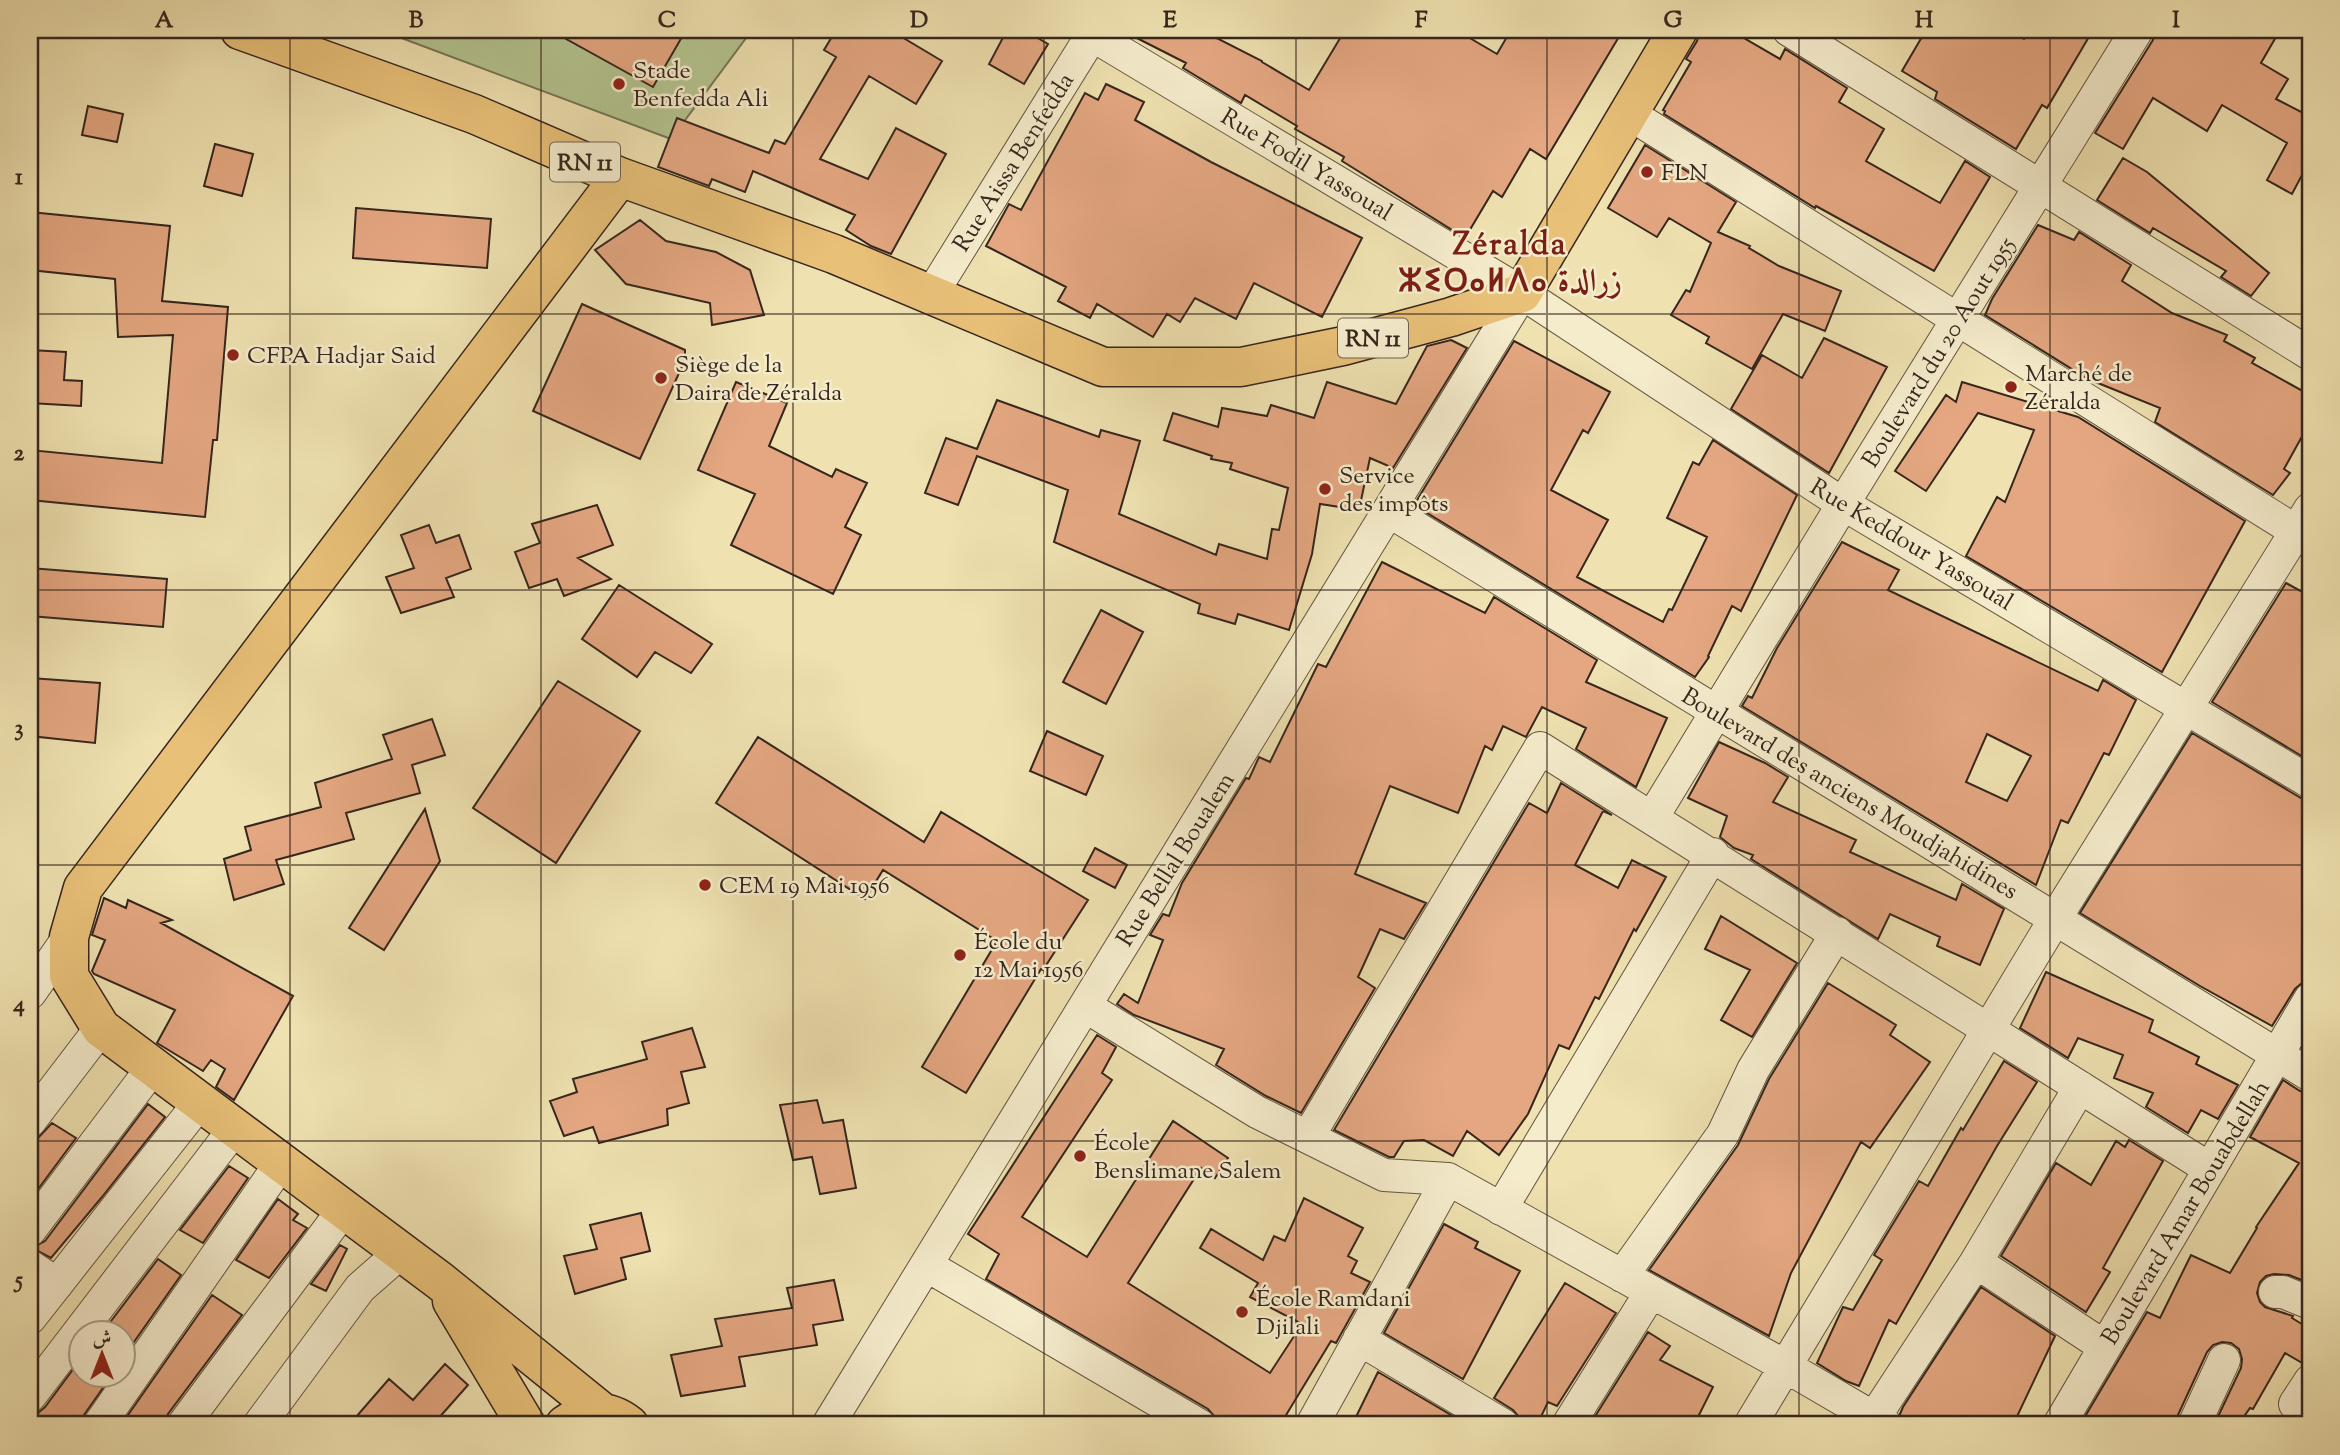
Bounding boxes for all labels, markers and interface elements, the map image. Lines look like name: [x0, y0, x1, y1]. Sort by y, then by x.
text: A: [155, 5, 174, 38]
text: B: [409, 5, 424, 38]
text: C: [658, 5, 676, 38]
text: D: [910, 5, 928, 38]
text: E: [1163, 5, 1177, 38]
text: F: [1415, 5, 1428, 38]
text: G: [1664, 5, 1683, 38]
text: H: [1915, 5, 1934, 38]
text: I: [2172, 5, 2180, 38]
place label: Stade Benfedda Ali: [633, 55, 769, 117]
street label: Rue Aissa Benfedda: [946, 67, 1084, 259]
marker: Stade Benfedda Ali: [611, 76, 627, 92]
street label: Rue Fodil Yassoual: [1214, 101, 1399, 231]
road number: RN 11: [550, 142, 620, 182]
place label: FLN: [1661, 157, 1708, 191]
text: 1: [15, 162, 23, 195]
marker: FLN: [1639, 164, 1655, 180]
district label: Zéralda ⵣⵉⵔⴰⵍⴷⴰ زرالدة: [1398, 223, 1622, 306]
street label: Boulevard du 20 Aout 1955: [1855, 231, 2025, 475]
road number: RN 11: [1338, 318, 1408, 358]
place label: CFPA Hadjar Said: [247, 340, 436, 374]
marker: CFPA Hadjar Said: [225, 347, 241, 363]
place label: Siège de la Daira de Zéralda: [675, 349, 842, 411]
place label: Marché de Zéralda: [2025, 358, 2132, 420]
marker: Siège de la Daira de Zéralda: [653, 370, 669, 386]
marker: Marché de Zéralda: [2003, 379, 2019, 395]
text: 2: [14, 438, 25, 471]
place label: Service des impôts: [1339, 460, 1448, 522]
street label: Rue Keddour Yassoual: [1803, 471, 2019, 620]
marker: Service des impôts: [1317, 481, 1333, 497]
street label: Boulevard des anciens Moudjahidines: [1674, 680, 2024, 909]
text: 3: [14, 713, 24, 746]
street label: Rue Bellal Boualem: [1109, 766, 1244, 954]
place label: CEM 19 Mai 1956: [719, 870, 890, 904]
marker: CEM 19 Mai 1956: [697, 877, 713, 893]
place label: École du 12 Mai 1956: [974, 926, 1084, 988]
marker: École du 12 Mai 1956: [952, 947, 968, 963]
text: 4: [12, 989, 25, 1022]
street label: Boulevard Amar Bouabdellah: [2094, 1074, 2279, 1352]
place label: École Benslimane Salem: [1094, 1127, 1282, 1189]
marker: École Benslimane Salem: [1072, 1148, 1088, 1164]
text: 5: [13, 1265, 23, 1298]
place label: École Ramdani Djilali: [1256, 1283, 1411, 1345]
marker: École Ramdani Djilali: [1234, 1304, 1250, 1320]
north arrow: [66, 1318, 136, 1388]
text: ش: [93, 1326, 111, 1353]

